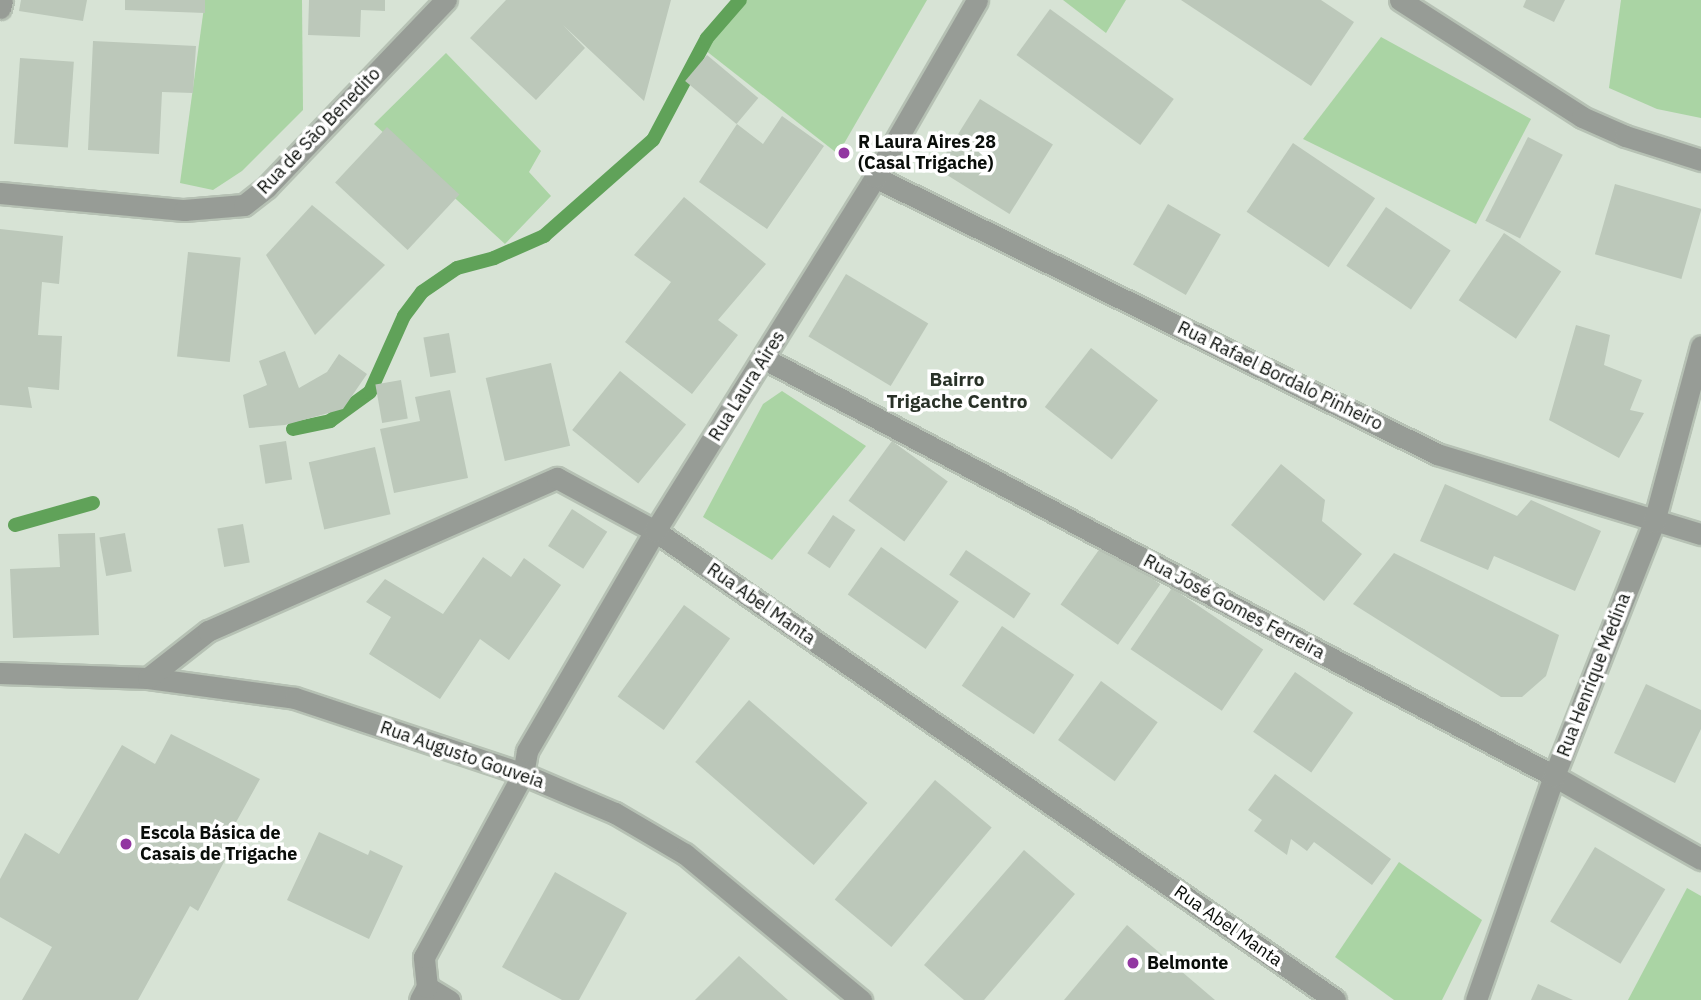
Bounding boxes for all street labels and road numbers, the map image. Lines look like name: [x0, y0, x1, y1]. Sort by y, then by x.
street label: Rua de São Benedito: [253, 63, 385, 199]
street label: Rua Rafael Bordalo Pinheiro: [1174, 317, 1386, 435]
street label: Rua Laura Aires: [704, 327, 790, 445]
street label: Rua José Gomes Ferreira: [1140, 550, 1328, 664]
street label: Rua Abel Manta: [703, 559, 819, 649]
street label: Rua Henrique Medina: [1553, 590, 1635, 760]
street label: Rua Augusto Gouveia: [377, 717, 547, 793]
street label: Rua Abel Manta: [1170, 881, 1286, 971]

